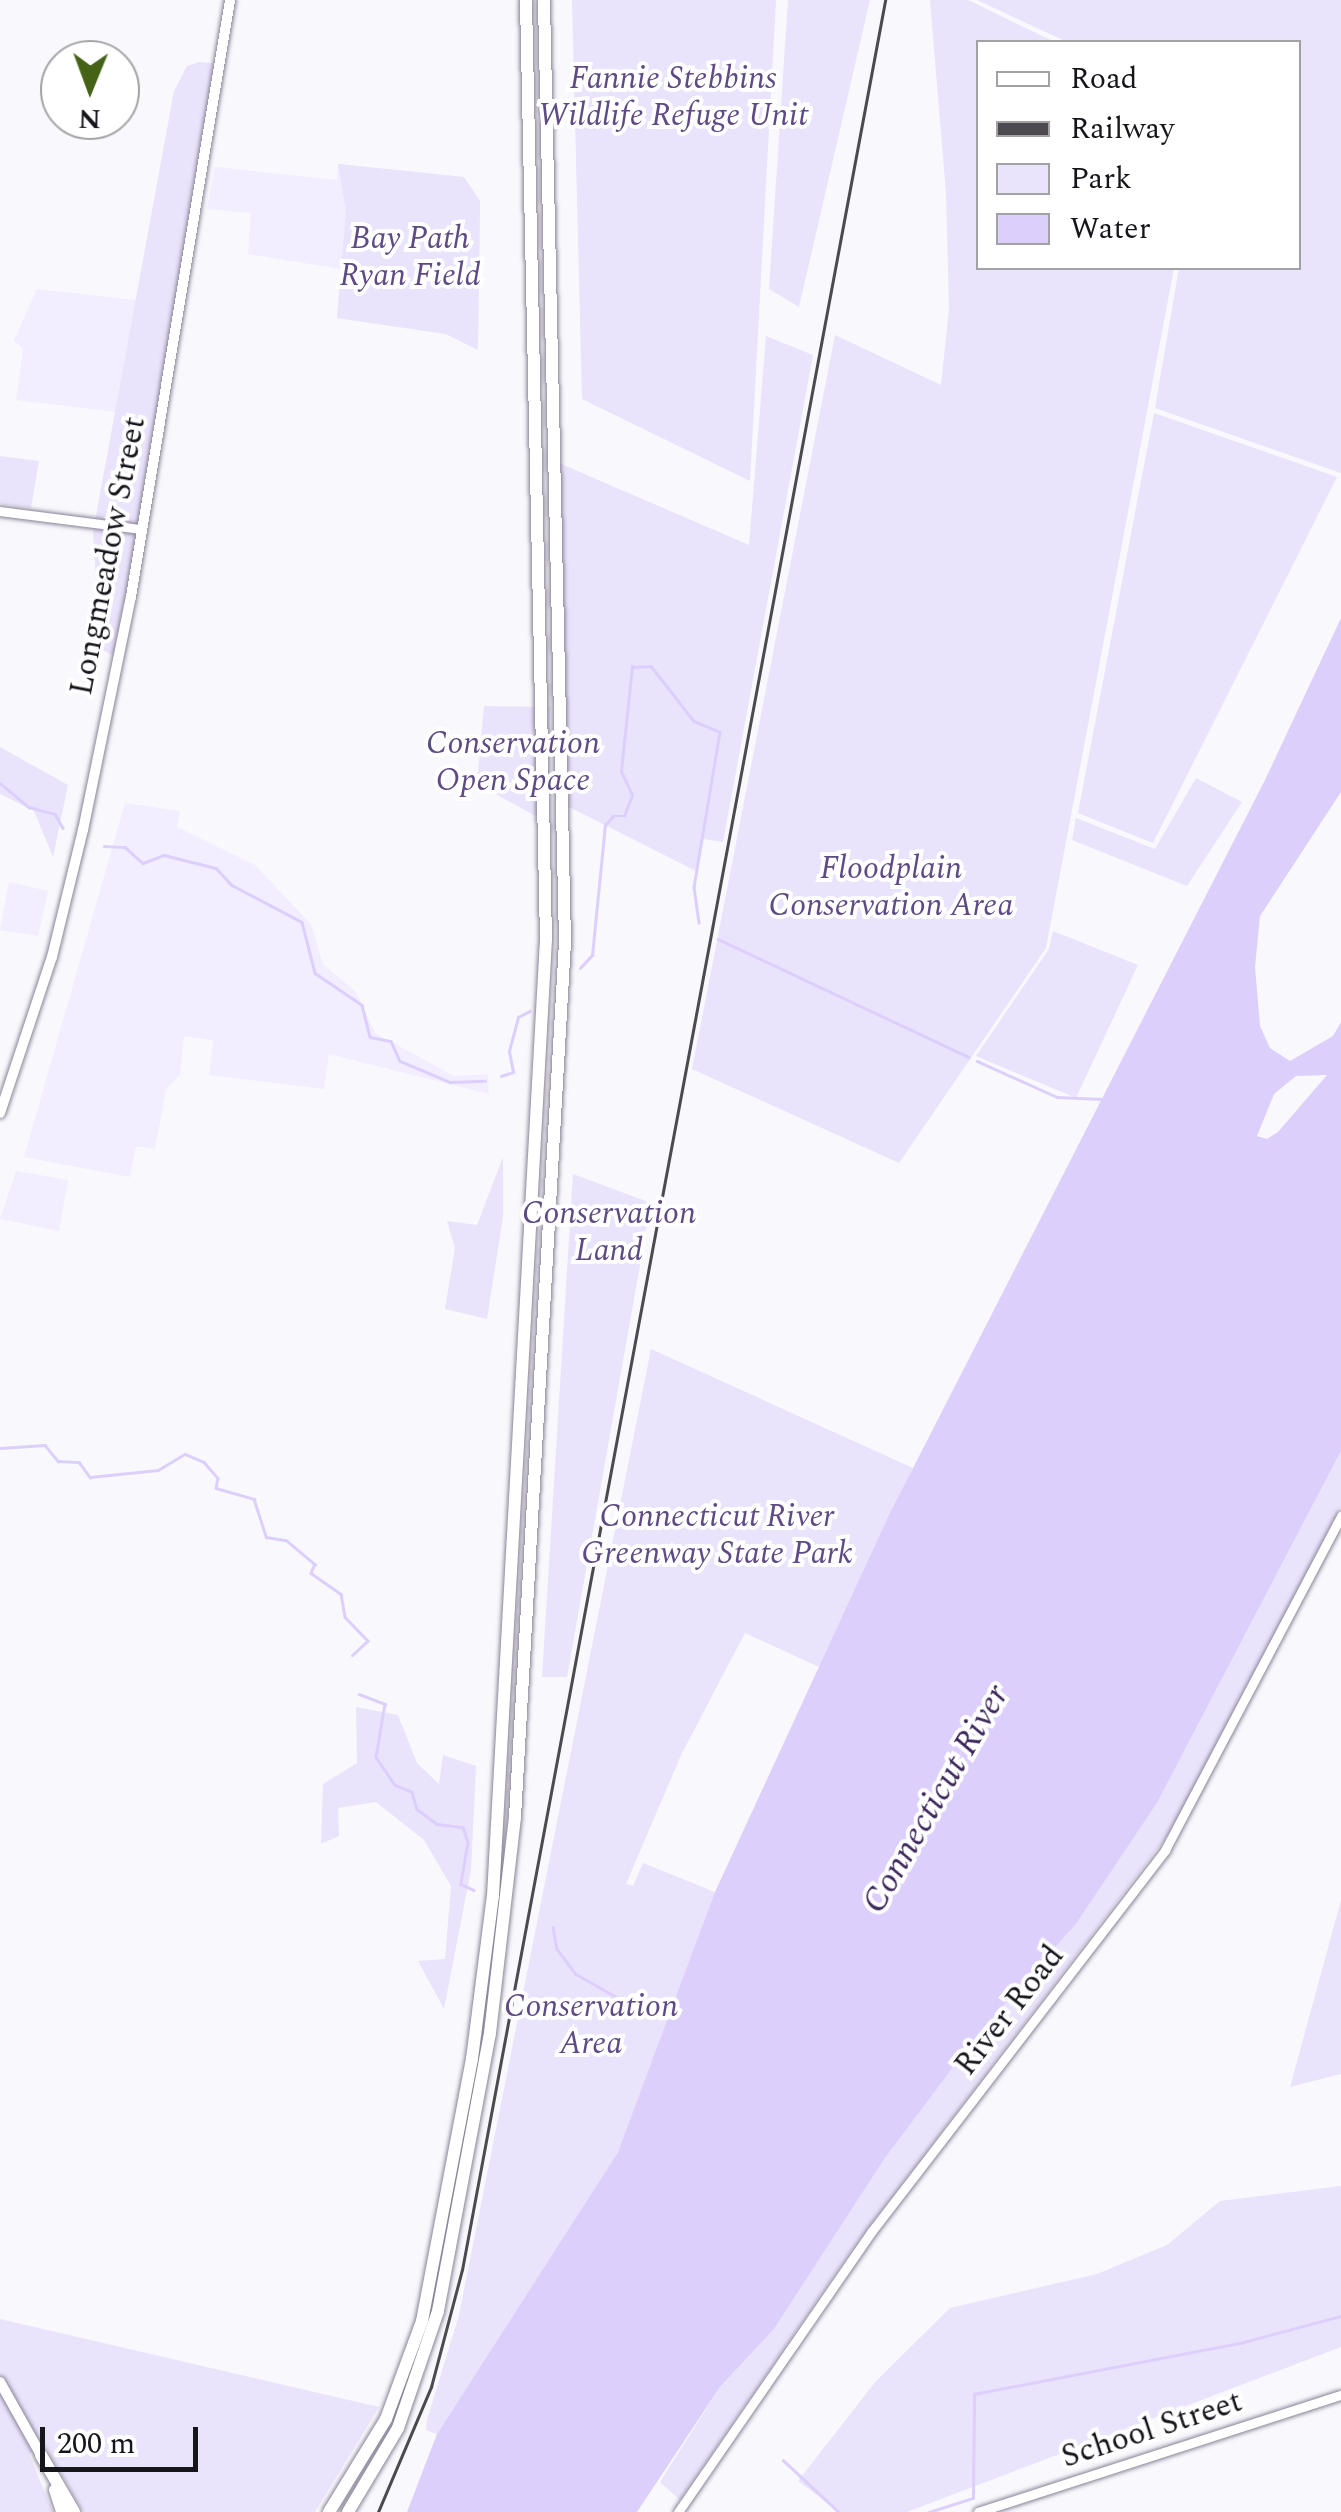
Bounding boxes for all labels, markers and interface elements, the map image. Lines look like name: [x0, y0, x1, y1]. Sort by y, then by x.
north arrow: [40, 40, 140, 140]
legend: [976, 40, 1301, 270]
text: Road: [1070, 56, 1138, 102]
park label: Fannie Stebbins Wildlife Refuge Unit: [538, 61, 808, 136]
text: N: [78, 97, 101, 140]
text: Railway: [1070, 106, 1175, 152]
text: Park: [1070, 156, 1132, 202]
text: Water: [1070, 206, 1151, 252]
park label: Bay Path Ryan Field: [339, 221, 481, 296]
street label: Longmeadow Street: [63, 413, 155, 699]
park label: Conservation Open Space: [426, 726, 600, 801]
park label: Floodplain Conservation Area: [769, 851, 1013, 926]
park label: Conservation Land: [522, 1196, 696, 1271]
park label: Connecticut River Greenway State Park: [581, 1499, 853, 1574]
water label: Connecticut River: [854, 1677, 1018, 1921]
street label: River Road: [947, 1938, 1073, 2084]
park label: Conservation Area: [504, 1989, 678, 2064]
street label: School Street: [1057, 2383, 1247, 2477]
scale bar: [45, 2407, 202, 2469]
text: 200 m: [57, 2421, 135, 2467]

